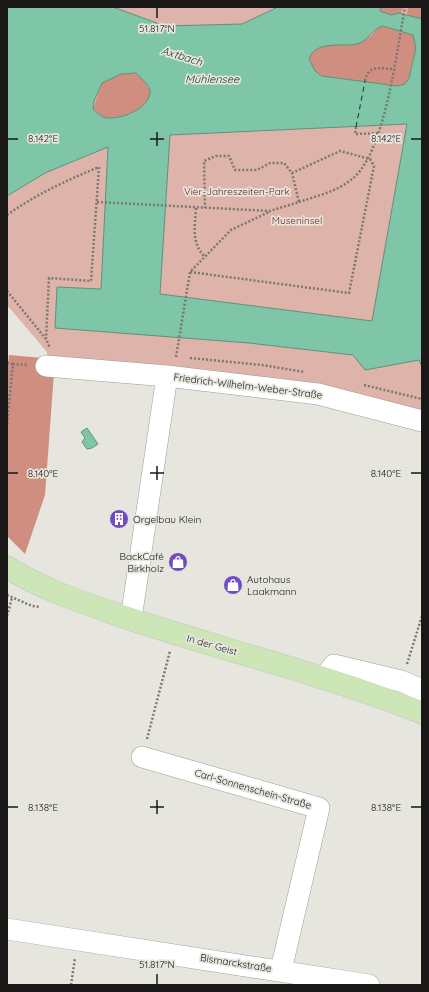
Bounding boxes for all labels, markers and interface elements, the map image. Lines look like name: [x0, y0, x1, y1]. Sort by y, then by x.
text: 51.817°N: [139, 22, 175, 35]
water label: Axtbach: [160, 43, 205, 69]
water label: Mühlensee: [185, 72, 240, 86]
text: 8.142°E: [28, 132, 58, 145]
text: 8.142°E: [371, 132, 401, 145]
park label: Vier-Jahreszeiten-Park: [184, 185, 290, 198]
park label: Museninsel: [272, 214, 322, 227]
street label: Friedrich-Wilhelm-Weber-Straße: [173, 370, 324, 402]
text: 8.140°E: [28, 467, 59, 480]
text: 8.140°E: [371, 467, 402, 480]
building icon: Orgelbau Klein: [108, 508, 130, 530]
place label: Orgelbau Klein: [133, 513, 201, 526]
place label: BackCafé Birkholz: [120, 550, 164, 575]
shop icon: BackCafé Birkholz: [167, 551, 189, 573]
place label: Autohaus Laakmann: [247, 573, 297, 598]
shop icon: Autohaus Laakmann: [222, 574, 244, 596]
street label: In der Geist: [185, 632, 239, 659]
street label: Carl-Sonnenschein-Straße: [193, 766, 313, 812]
text: 8.138°E: [28, 801, 58, 814]
text: 8.138°E: [371, 801, 401, 814]
street label: Bismarckstraße: [199, 951, 273, 975]
text: 51.817°N: [139, 958, 175, 971]

